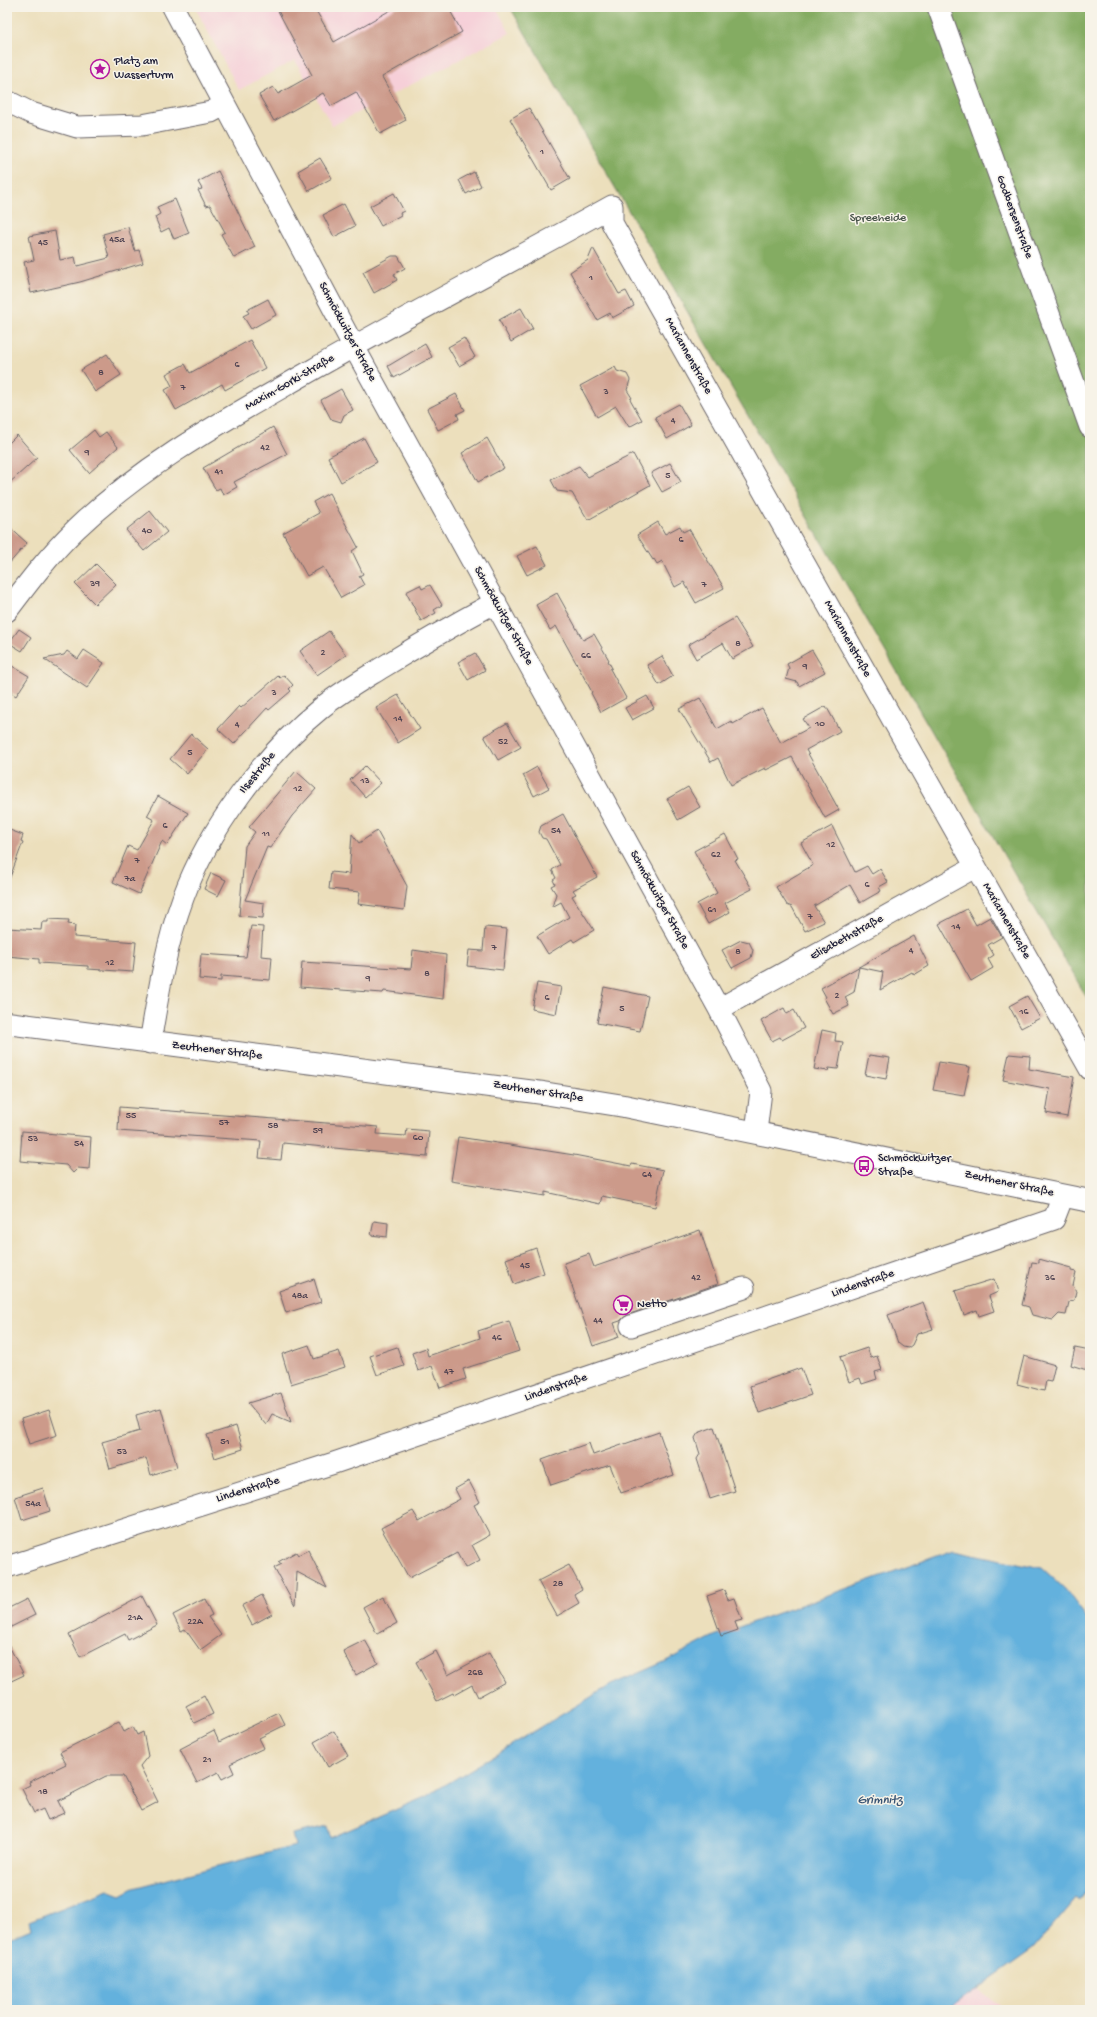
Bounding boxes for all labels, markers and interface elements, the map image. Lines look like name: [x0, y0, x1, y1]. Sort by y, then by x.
place label: Platz am Wasserturm: [113, 55, 174, 83]
place icon: Platz am Wasserturm: [89, 58, 111, 80]
house number: 1: [539, 146, 544, 158]
street label: Godbersenstraße: [992, 173, 1036, 261]
park label: Spreeheide: [850, 212, 907, 226]
house number: 45a: [109, 234, 125, 246]
house number: 45: [38, 237, 48, 249]
house number: 1: [588, 272, 593, 284]
street label: Schmöckwitzer Straße: [315, 280, 379, 385]
street label: Mariannenstraße: [661, 315, 715, 397]
street label: Maxim-Gorki-Straße: [243, 351, 338, 414]
house number: 6: [234, 359, 240, 371]
house number: 8: [98, 367, 104, 379]
house number: 7: [179, 382, 186, 394]
house number: 3: [602, 386, 609, 398]
house number: 4: [671, 415, 676, 427]
house number: 42: [260, 442, 270, 454]
house number: 9: [83, 447, 90, 459]
house number: 41: [215, 466, 223, 478]
house number: 5: [665, 470, 671, 482]
house number: 40: [142, 525, 153, 537]
house number: 6: [678, 534, 684, 546]
street label: Schmöckwitzer Straße: [470, 564, 536, 668]
house number: 39: [89, 578, 100, 590]
house number: 7: [700, 579, 707, 591]
street label: Mariannenstraße: [820, 598, 874, 680]
house number: 8: [735, 638, 741, 650]
house number: 2: [321, 647, 326, 659]
house number: 66: [581, 650, 592, 662]
house number: 9: [801, 661, 808, 673]
house number: 3: [270, 687, 277, 699]
house number: 14: [393, 713, 403, 725]
house number: 10: [814, 718, 825, 730]
house number: 4: [235, 719, 240, 731]
house number: 52: [498, 736, 508, 748]
house number: 5: [187, 747, 193, 759]
street label: Ilsestraße: [237, 749, 280, 797]
house number: 13: [359, 775, 370, 787]
house number: 12: [293, 783, 303, 795]
house number: 6: [162, 820, 168, 832]
house number: 54: [551, 825, 561, 837]
house number: 11: [261, 828, 270, 840]
house number: 12: [826, 839, 836, 851]
street label: Schmöckwitzer Straße: [626, 848, 692, 952]
house number: 62: [711, 849, 721, 861]
house number: 7: [133, 855, 140, 867]
house number: 7a: [124, 873, 136, 885]
house number: 6: [864, 879, 870, 891]
street label: Mariannenstraße: [979, 880, 1034, 962]
house number: 61: [707, 904, 717, 916]
house number: 7: [806, 911, 813, 923]
street label: Elisabethstraße: [808, 912, 887, 964]
house number: 14: [951, 921, 961, 933]
house number: 7: [490, 942, 497, 954]
house number: 4: [909, 945, 914, 957]
house number: 8: [735, 946, 741, 958]
house number: 12: [105, 957, 115, 969]
house number: 8: [424, 968, 430, 980]
house number: 9: [364, 973, 371, 985]
house number: 2: [835, 990, 840, 1002]
house number: 6: [544, 992, 550, 1004]
house number: 5: [619, 1003, 625, 1015]
house number: 16: [1018, 1006, 1029, 1018]
street label: Zeuthener Straße: [171, 1039, 264, 1064]
street label: Zeuthener Straße: [492, 1078, 585, 1106]
house number: 55: [126, 1110, 136, 1122]
house number: 57: [219, 1117, 230, 1129]
house number: 58: [268, 1120, 279, 1132]
house number: 59: [313, 1125, 323, 1137]
house number: 60: [413, 1132, 424, 1144]
house number: 53: [28, 1133, 38, 1145]
house number: 54: [74, 1138, 84, 1150]
place label: Schmöckwitzer Straße: [878, 1152, 953, 1180]
bus stop icon: Schmöckwitzer Straße: [853, 1155, 875, 1177]
street label: Zeuthener Straße: [963, 1168, 1056, 1200]
house number: 64: [642, 1169, 652, 1181]
house number: 45: [520, 1260, 530, 1272]
street label: Lindenstraße: [830, 1266, 897, 1301]
house number: 42: [691, 1272, 701, 1284]
house number: 36: [1044, 1272, 1056, 1284]
house number: 48a: [292, 1290, 308, 1302]
supermarket icon: Netto: [612, 1294, 634, 1316]
place label: Netto: [637, 1298, 667, 1312]
house number: 44: [593, 1315, 603, 1327]
house number: 46: [492, 1332, 503, 1344]
house number: 47: [444, 1366, 455, 1378]
street label: Lindenstraße: [523, 1370, 590, 1405]
house number: 51: [220, 1436, 230, 1448]
house number: 53: [117, 1446, 127, 1458]
street label: Lindenstraße: [215, 1474, 282, 1506]
house number: 54a: [25, 1498, 41, 1510]
house number: 28: [553, 1578, 564, 1590]
house number: 21A: [128, 1612, 144, 1624]
house number: 22A: [187, 1616, 204, 1628]
house number: 26B: [467, 1667, 483, 1679]
house number: 21: [203, 1754, 211, 1766]
house number: 18: [37, 1786, 48, 1798]
water label: Grimnitz: [858, 1793, 904, 1808]

